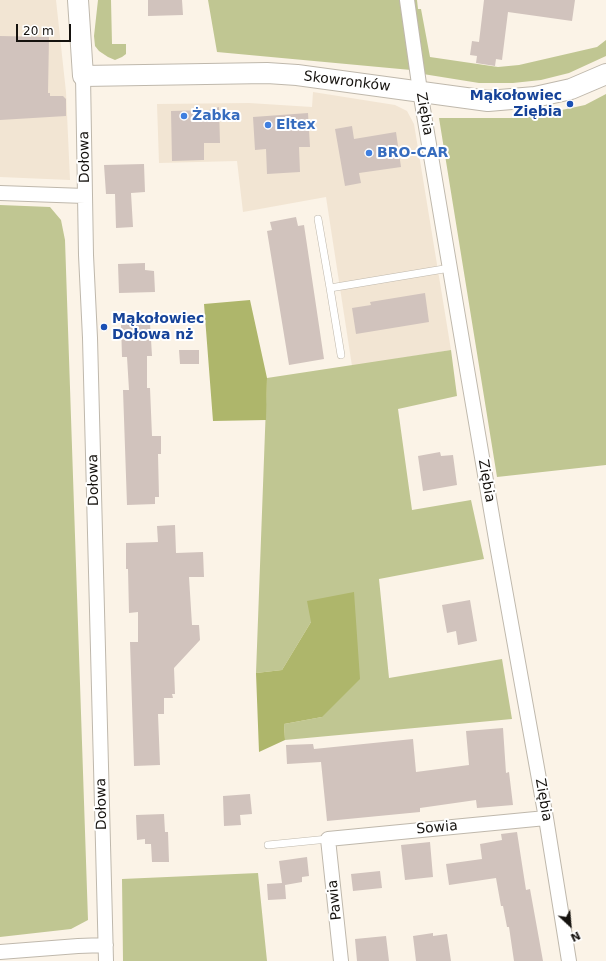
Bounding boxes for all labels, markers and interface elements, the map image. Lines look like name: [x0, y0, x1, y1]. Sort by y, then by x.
scale bar: [18, 16, 73, 42]
text: 20 m: [23, 24, 54, 38]
street label: Skowronków: [303, 68, 391, 96]
place label: Mąkołowiec Ziębia: [470, 88, 562, 120]
street label: Ziębia: [412, 91, 436, 137]
marker: Mąkołowiec Ziębia: [565, 99, 575, 109]
place label: Żabka: [192, 108, 240, 124]
marker: Żabka: [179, 111, 189, 121]
place label: Eltex: [276, 117, 316, 133]
marker: Eltex: [263, 120, 273, 130]
street label: Dołowa: [76, 131, 94, 183]
place label: BRO-CAR: [377, 145, 448, 161]
marker: BRO-CAR: [364, 148, 374, 158]
place label: Mąkołowiec Dołowa nż: [112, 311, 204, 344]
marker: Mąkołowiec Dołowa nż: [99, 322, 109, 332]
street label: Dołowa: [85, 454, 103, 506]
street label: Ziębia: [474, 458, 498, 504]
street label: Ziębia: [531, 777, 555, 823]
street label: Dołowa: [93, 778, 111, 830]
street label: Sowia: [416, 818, 458, 838]
street label: Pawia: [325, 879, 345, 921]
north arrow: [550, 905, 590, 945]
text: N: [568, 928, 582, 944]

